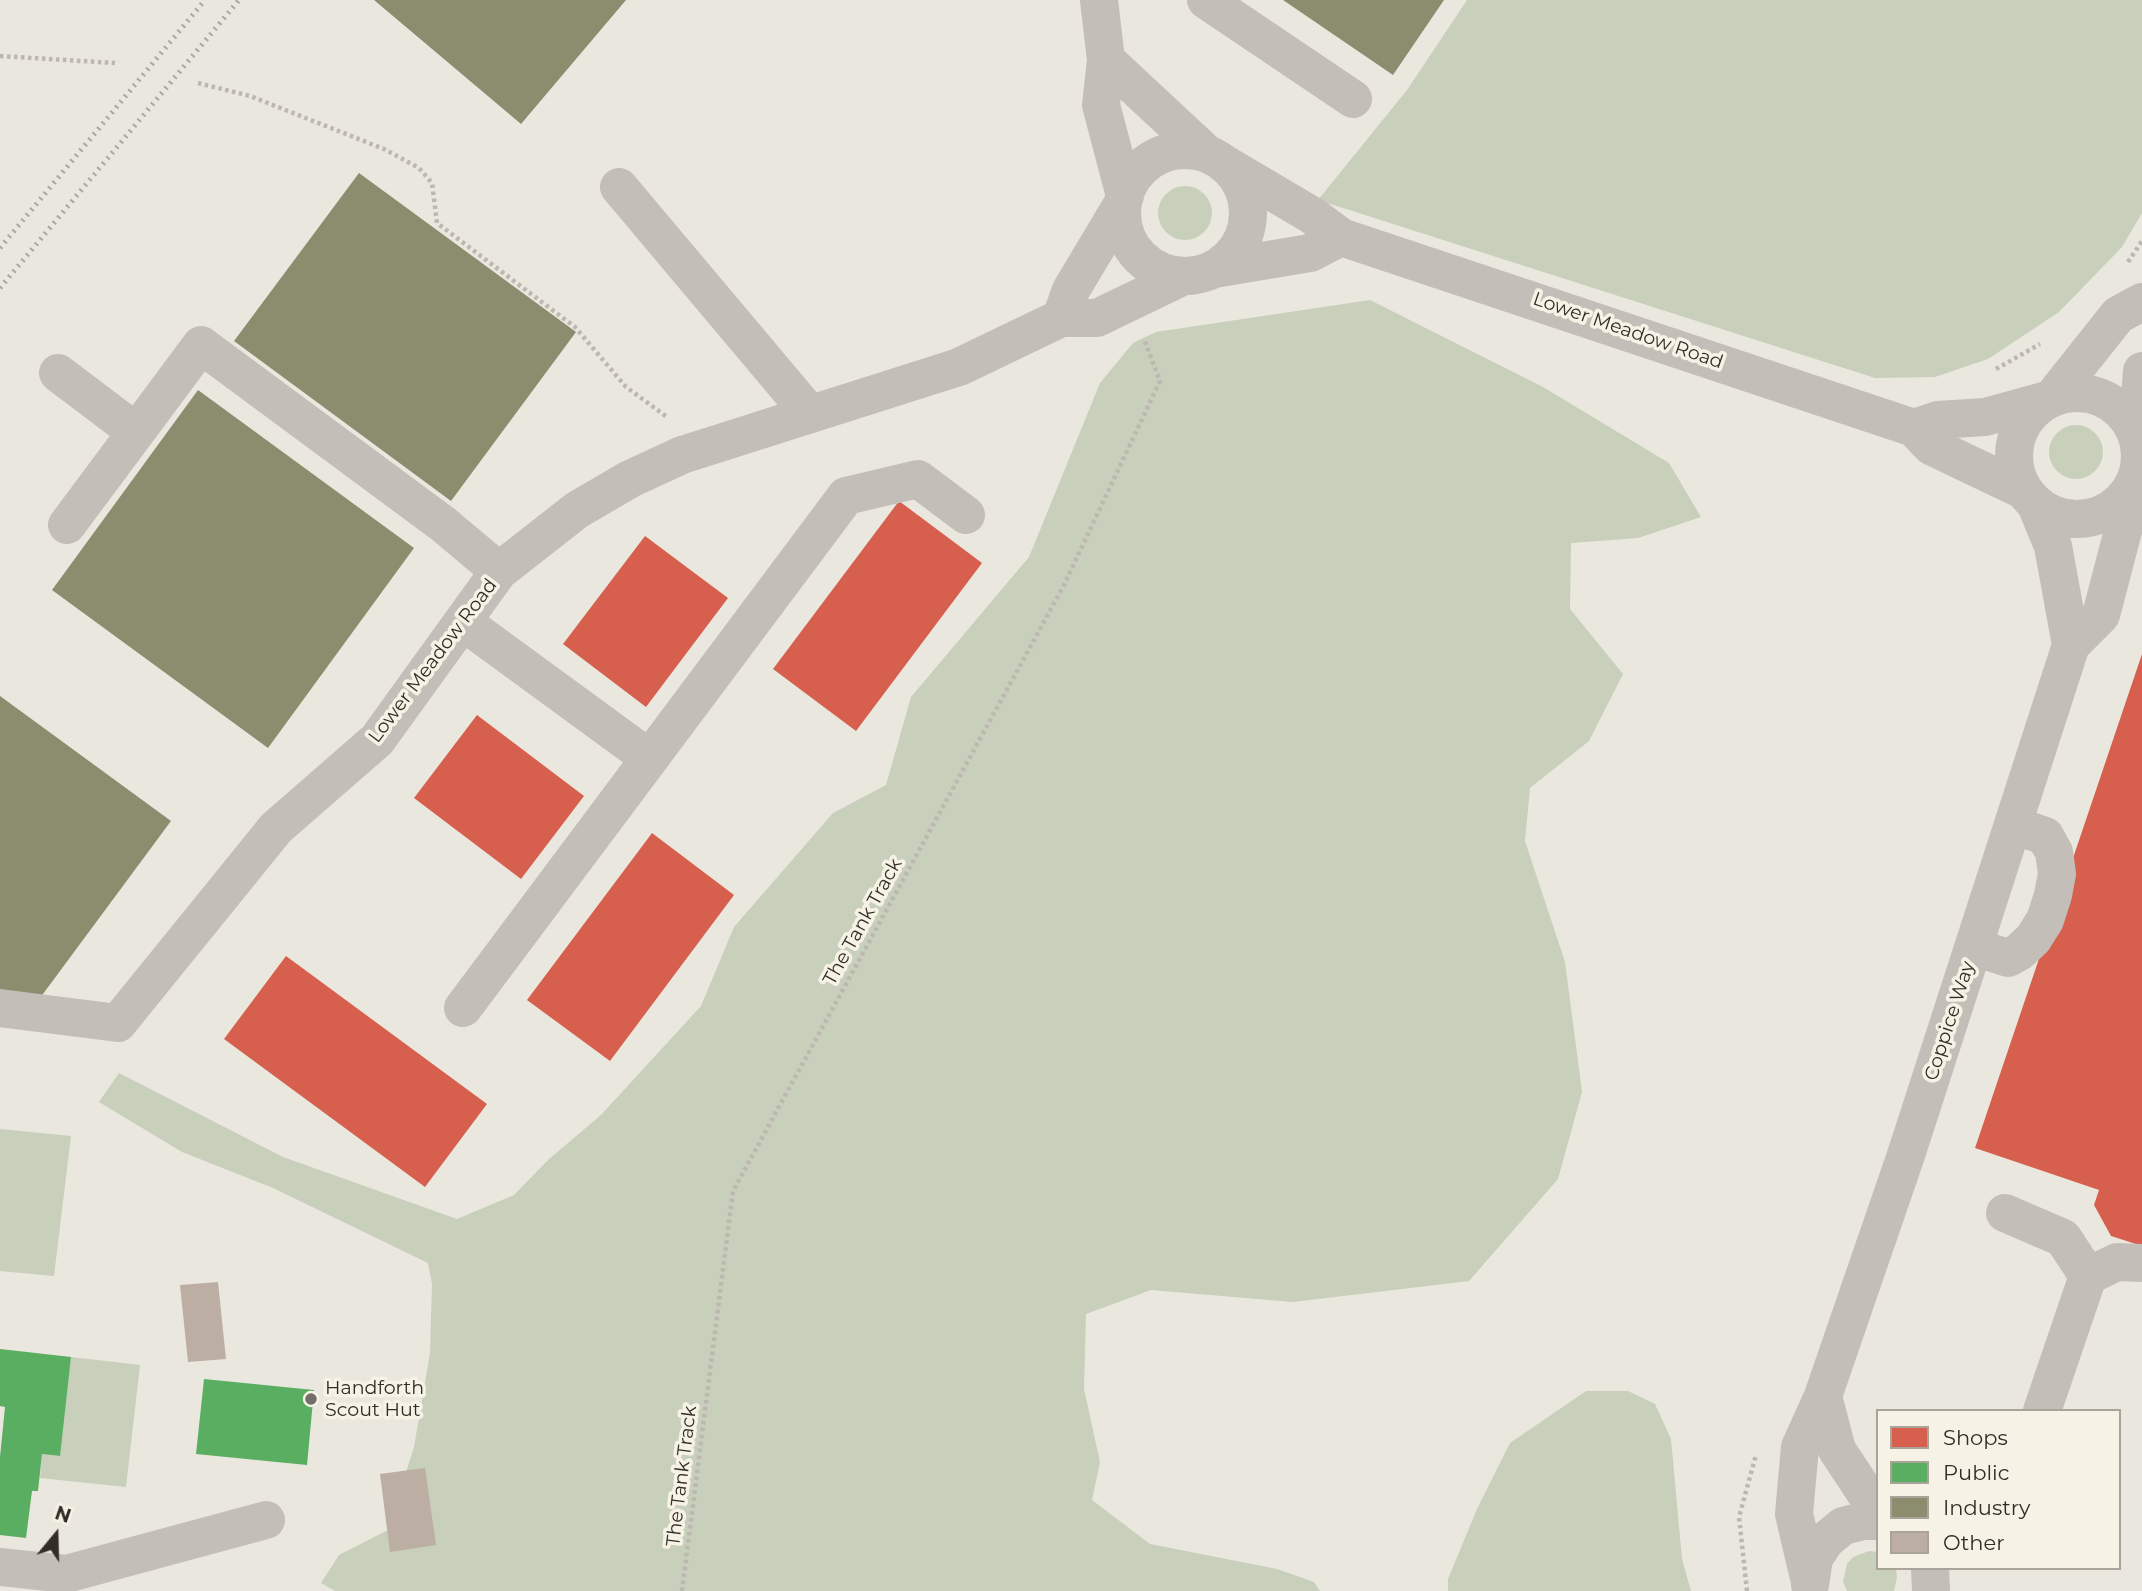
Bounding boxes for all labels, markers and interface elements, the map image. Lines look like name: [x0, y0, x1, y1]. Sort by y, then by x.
street label: Lower Meadow Road: [1530, 288, 1726, 374]
street label: Lower Meadow Road: [364, 574, 502, 748]
street label: The Tank Track: [819, 855, 907, 989]
street label: Coppice Way: [1920, 959, 1980, 1083]
place label: Handforth Scout Hut: [325, 1377, 424, 1421]
marker: Handforth Scout Hut: [303, 1391, 319, 1407]
street label: The Tank Track: [662, 1404, 702, 1548]
legend: [1876, 1409, 2121, 1570]
text: Shops: [1943, 1425, 2008, 1450]
text: Public: [1943, 1460, 2010, 1485]
text: Industry: [1943, 1495, 2030, 1520]
north arrow: [21, 1500, 91, 1570]
text: N: [52, 1501, 74, 1528]
text: Other: [1943, 1530, 2005, 1555]

